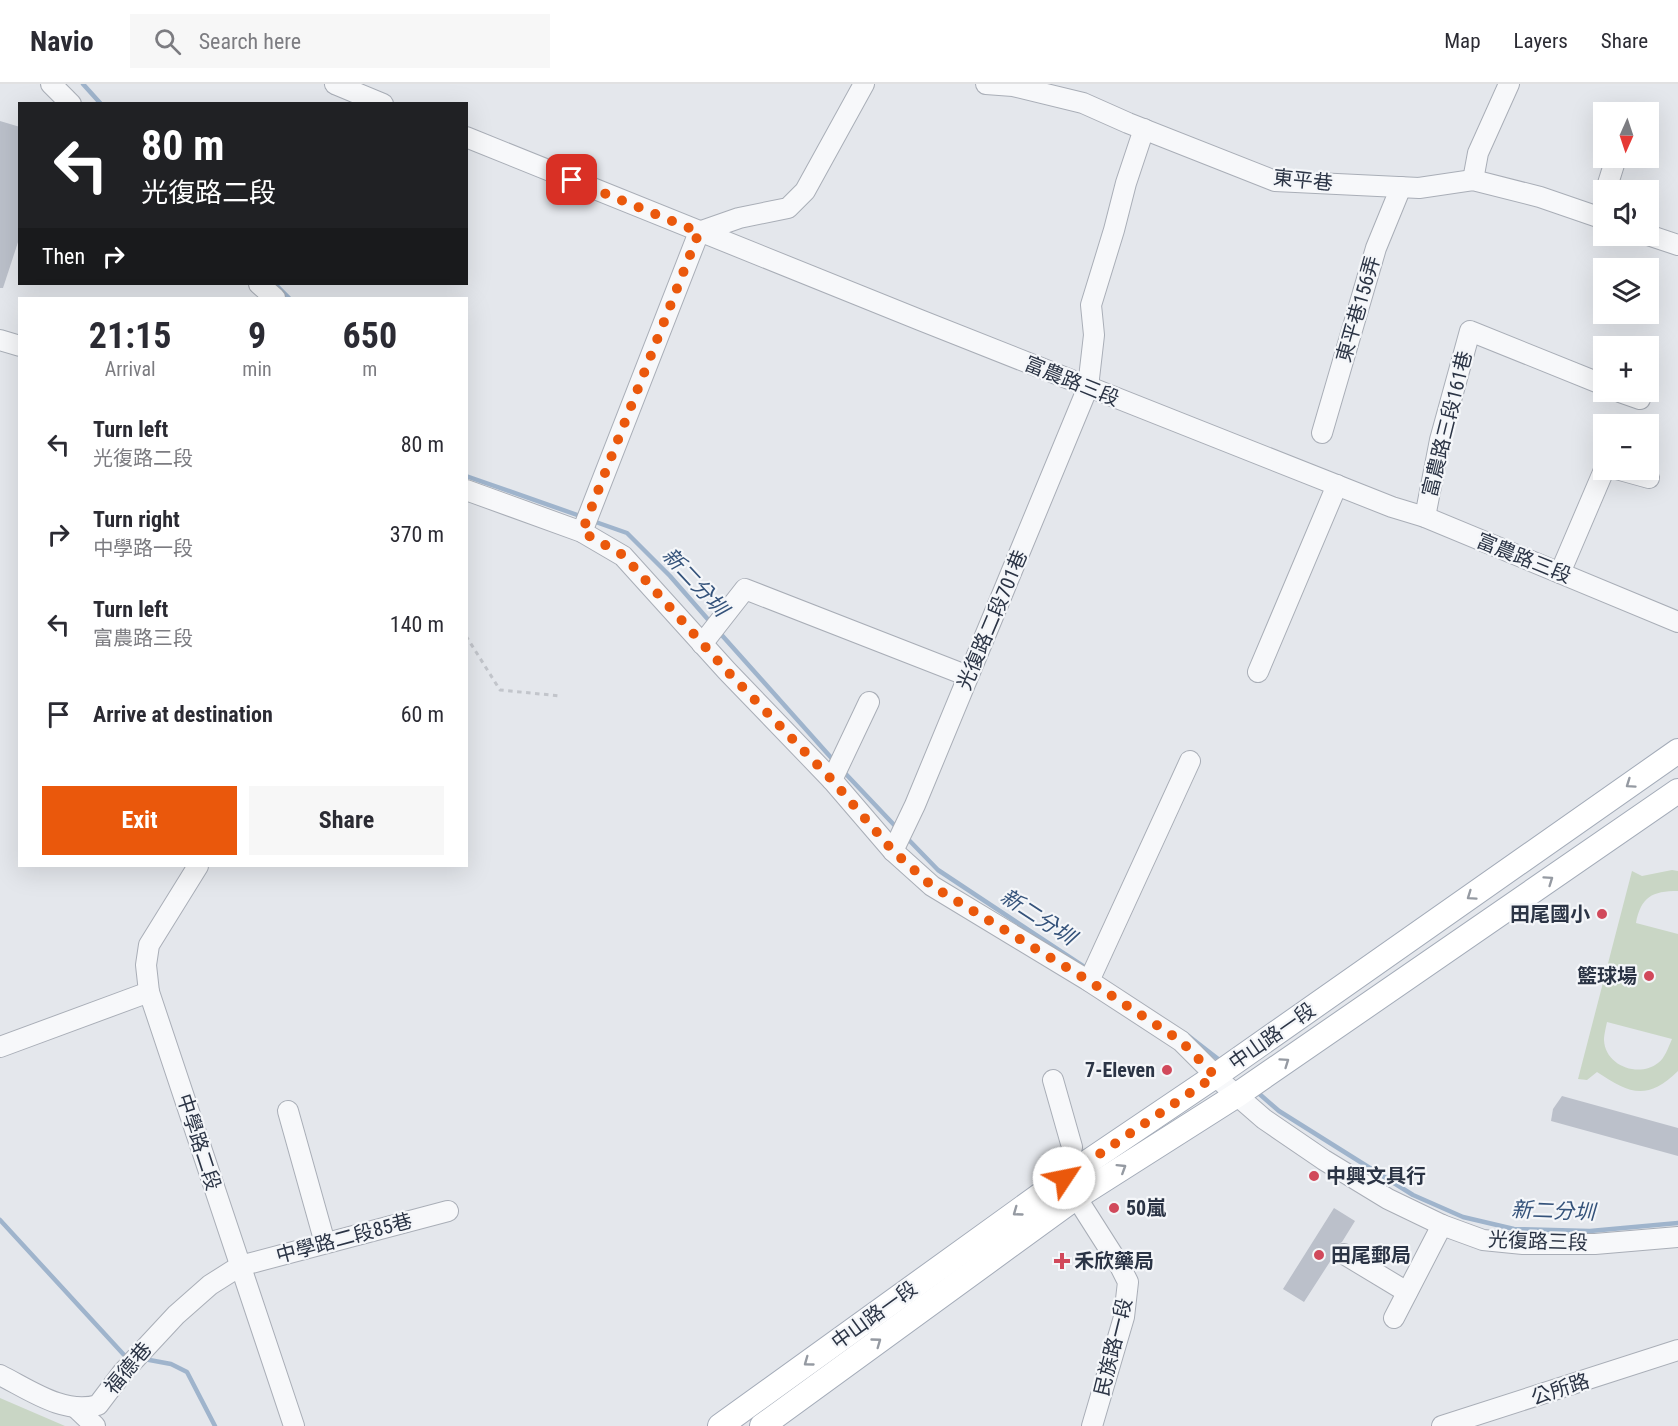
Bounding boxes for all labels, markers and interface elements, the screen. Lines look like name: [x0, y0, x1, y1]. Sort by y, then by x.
search box: [130, 14, 550, 68]
text: Navio: [30, 25, 94, 58]
icon: search: [151, 25, 184, 58]
text: Search here: [199, 29, 301, 54]
text: Map: [1444, 29, 1481, 53]
text: Layers: [1514, 29, 1568, 53]
text: Share: [1601, 29, 1648, 53]
north arrow: [1593, 102, 1659, 168]
map controls: [1593, 102, 1659, 480]
text: 80 m: [141, 121, 224, 170]
icon: left: [42, 126, 120, 204]
pin: [546, 154, 597, 205]
icon: arrive: [555, 163, 588, 196]
street label: 東平巷: [1272, 165, 1334, 195]
text: 光復路二段: [141, 177, 276, 209]
button: sound: [1593, 180, 1659, 246]
icon: right: [97, 240, 130, 273]
text: Then: [42, 244, 85, 269]
street label: 東平巷156弄: [1331, 253, 1385, 365]
button: layers: [1593, 258, 1659, 324]
text: 21:15: [89, 315, 171, 357]
text: 9: [248, 315, 266, 357]
text: 650: [343, 315, 397, 357]
button: +: [1593, 336, 1659, 402]
street label: 富農路三段161巷: [1417, 349, 1477, 499]
street label: 富農路三段: [1021, 351, 1123, 411]
text: Arrival: [105, 357, 156, 381]
text: min: [242, 357, 272, 381]
text: m: [362, 357, 377, 381]
button: −: [1593, 414, 1659, 480]
text: Turn left: [93, 417, 168, 442]
icon: left: [42, 428, 75, 461]
text: 80 m: [401, 432, 444, 457]
text: 光復路二段: [93, 446, 193, 470]
text: Turn right: [93, 507, 180, 532]
icon: right: [42, 518, 75, 551]
text: 370 m: [390, 522, 444, 547]
street label: 富農路三段: [1473, 528, 1575, 588]
text: 中學路一段: [93, 536, 193, 560]
water label: 新二分圳: [658, 543, 734, 623]
street label: 光復路二段701巷: [952, 546, 1032, 694]
text: Turn left: [93, 597, 168, 622]
icon: left: [42, 608, 75, 641]
text: 140 m: [390, 612, 444, 637]
text: 富農路三段: [93, 626, 193, 650]
icon: arrive: [42, 698, 75, 731]
text: Arrive at destination: [93, 702, 273, 727]
text: 60 m: [401, 702, 444, 727]
one-way arrow: [1626, 777, 1637, 788]
button: Exit: [42, 786, 237, 855]
button: Share: [249, 786, 444, 855]
one-way arrow: [1543, 876, 1554, 887]
water label: 新二分圳: [996, 884, 1082, 952]
one-way arrow: [1466, 889, 1477, 900]
place label: 田尾國小: [1510, 902, 1590, 926]
marker: 田尾國小: [1595, 907, 1609, 921]
place label: 籃球場: [1577, 964, 1637, 988]
marker: 籃球場: [1642, 969, 1656, 983]
street label: 中山路一段: [1224, 997, 1320, 1075]
place label: 7-Eleven: [1085, 1058, 1155, 1082]
one-way arrow: [1279, 1058, 1290, 1069]
marker: 7-Eleven: [1160, 1063, 1174, 1077]
street label: 中學路二段: [172, 1091, 226, 1193]
position arrow: [1032, 1146, 1096, 1210]
one-way arrow: [1116, 1164, 1126, 1176]
place label: 中興文具行: [1326, 1164, 1426, 1188]
marker: 中興文具行: [1307, 1169, 1321, 1183]
place label: 50嵐: [1126, 1196, 1166, 1220]
water label: 新二分圳: [1511, 1198, 1598, 1225]
marker: 50嵐: [1107, 1201, 1121, 1215]
one-way arrow: [1013, 1204, 1024, 1215]
street label: 中學路二段85巷: [273, 1208, 415, 1268]
street label: 光復路三段: [1488, 1227, 1588, 1255]
place label: 田尾郵局: [1331, 1243, 1411, 1267]
marker: 田尾郵局: [1312, 1248, 1326, 1262]
place label: 禾欣藥局: [1074, 1249, 1154, 1273]
marker: 禾欣藥局: [1055, 1254, 1069, 1268]
street label: 中山路一段: [826, 1276, 922, 1354]
street label: 民族路一段: [1089, 1296, 1137, 1398]
street label: 福德巷: [100, 1337, 156, 1399]
one-way arrow: [871, 1338, 882, 1349]
one-way arrow: [804, 1355, 815, 1366]
street label: 公所路: [1528, 1368, 1592, 1410]

